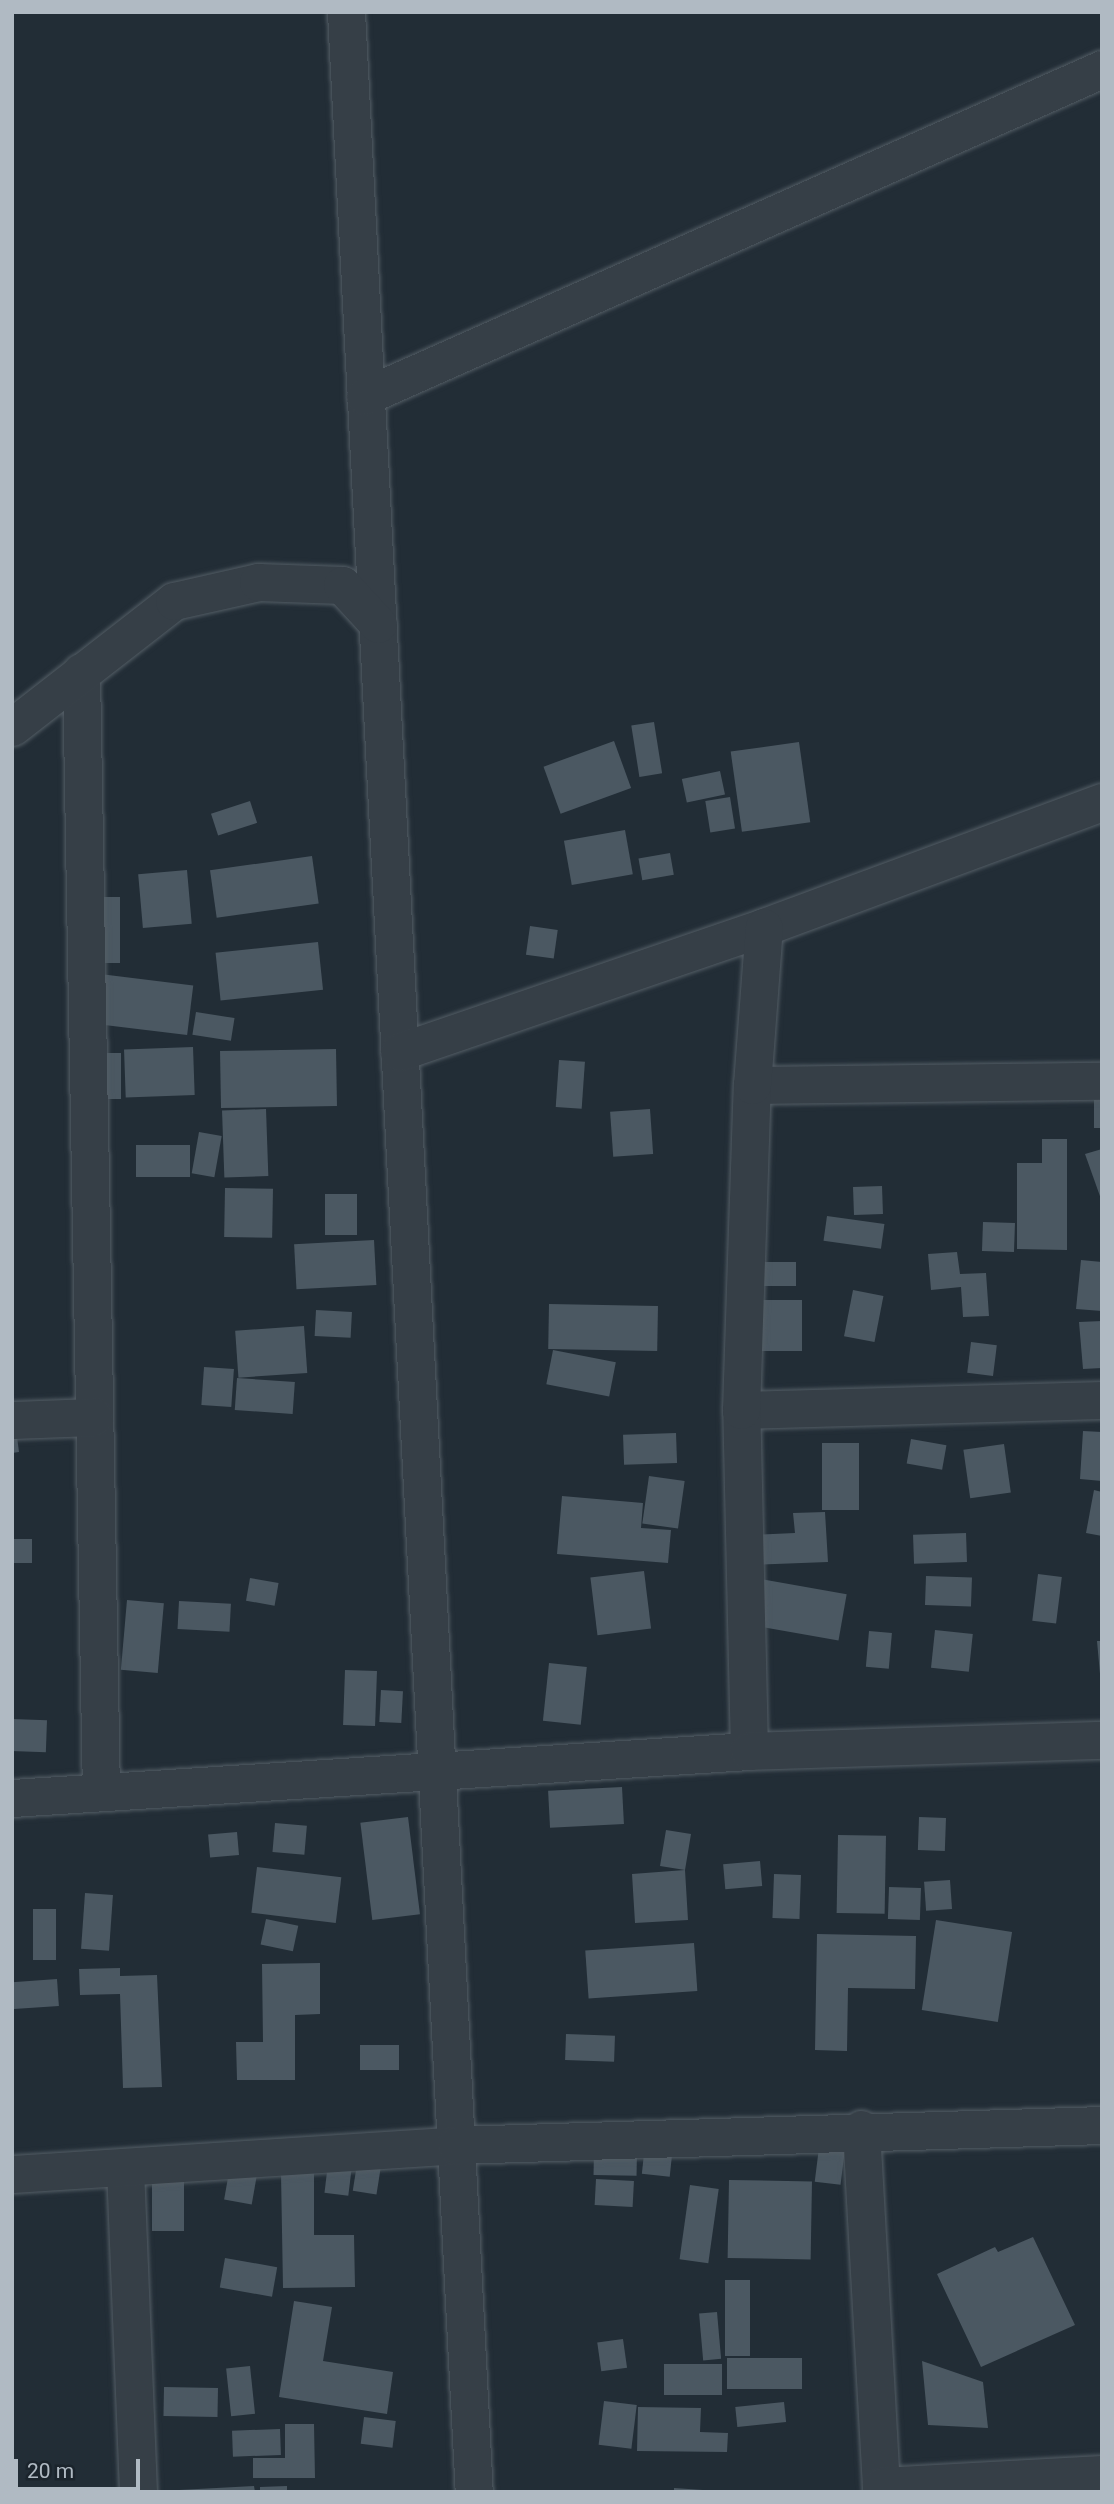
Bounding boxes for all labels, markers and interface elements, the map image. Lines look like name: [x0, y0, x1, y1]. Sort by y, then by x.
scale bar: [18, 2444, 144, 2488]
text: 20 m: [27, 2459, 74, 2483]

